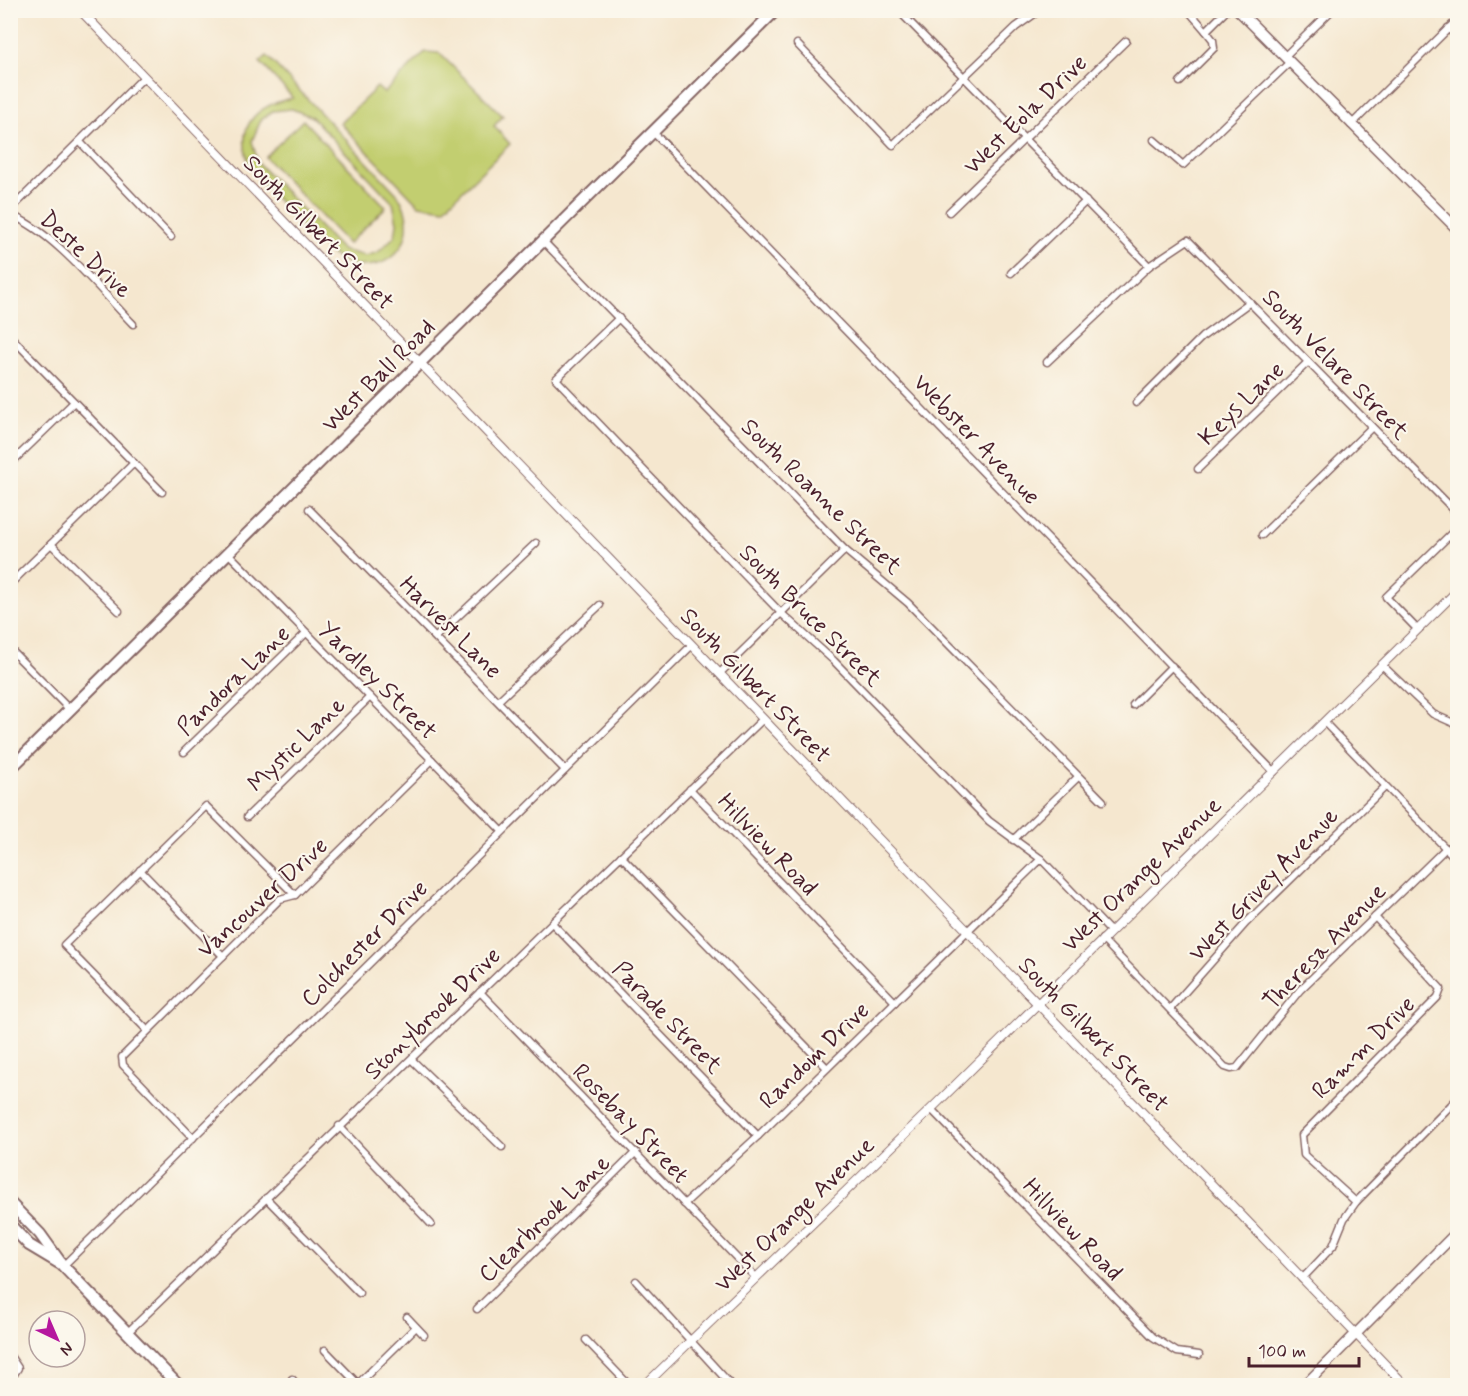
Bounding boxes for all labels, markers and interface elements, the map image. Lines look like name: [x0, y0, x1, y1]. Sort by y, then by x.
street label: West Eola Drive: [958, 48, 1095, 182]
street label: South Gilbert Street: [236, 149, 400, 317]
street label: Deste Drive: [32, 204, 138, 306]
street label: South Velare Street: [1255, 283, 1415, 447]
street label: West Ball Road: [316, 313, 442, 439]
street label: Keys Lane: [1192, 355, 1292, 453]
street label: Webster Avenue: [906, 368, 1046, 512]
street label: South Roanne Street: [734, 412, 908, 582]
street label: South Bruce Street: [732, 538, 888, 694]
street label: Harvest Lane: [392, 570, 508, 686]
street label: South Gilbert Street: [673, 602, 837, 770]
street label: Yardley Street: [311, 615, 443, 747]
street label: Pandora Lane: [171, 619, 297, 743]
street label: Mystic Lane: [241, 691, 353, 800]
street label: Hillview Road: [710, 787, 824, 903]
street label: West Orange Avenue: [1055, 791, 1230, 961]
street label: West Grivey Avenue: [1182, 801, 1346, 969]
street label: Vancouver Drive: [191, 831, 335, 965]
street label: Colchester Drive: [295, 874, 435, 1014]
street label: Theresa Avenue: [1257, 877, 1394, 1017]
street label: Stonybrook Drive: [358, 941, 508, 1087]
street label: South Gilbert Street: [1011, 951, 1175, 1119]
street label: Parade Street: [605, 955, 729, 1081]
street label: Ramm Drive: [1306, 990, 1422, 1106]
street label: Random Drive: [753, 996, 877, 1117]
street label: Rosebay Street: [565, 1057, 695, 1191]
street label: West Orange Avenue: [708, 1131, 883, 1301]
street label: Clearbrook Lane: [473, 1148, 618, 1290]
street label: Hillview Road: [1015, 1172, 1129, 1288]
north arrow: [27, 1309, 87, 1369]
scale bar: [1249, 1330, 1358, 1368]
text: N: [55, 1337, 78, 1360]
text: 100 m: [1258, 1340, 1306, 1364]

